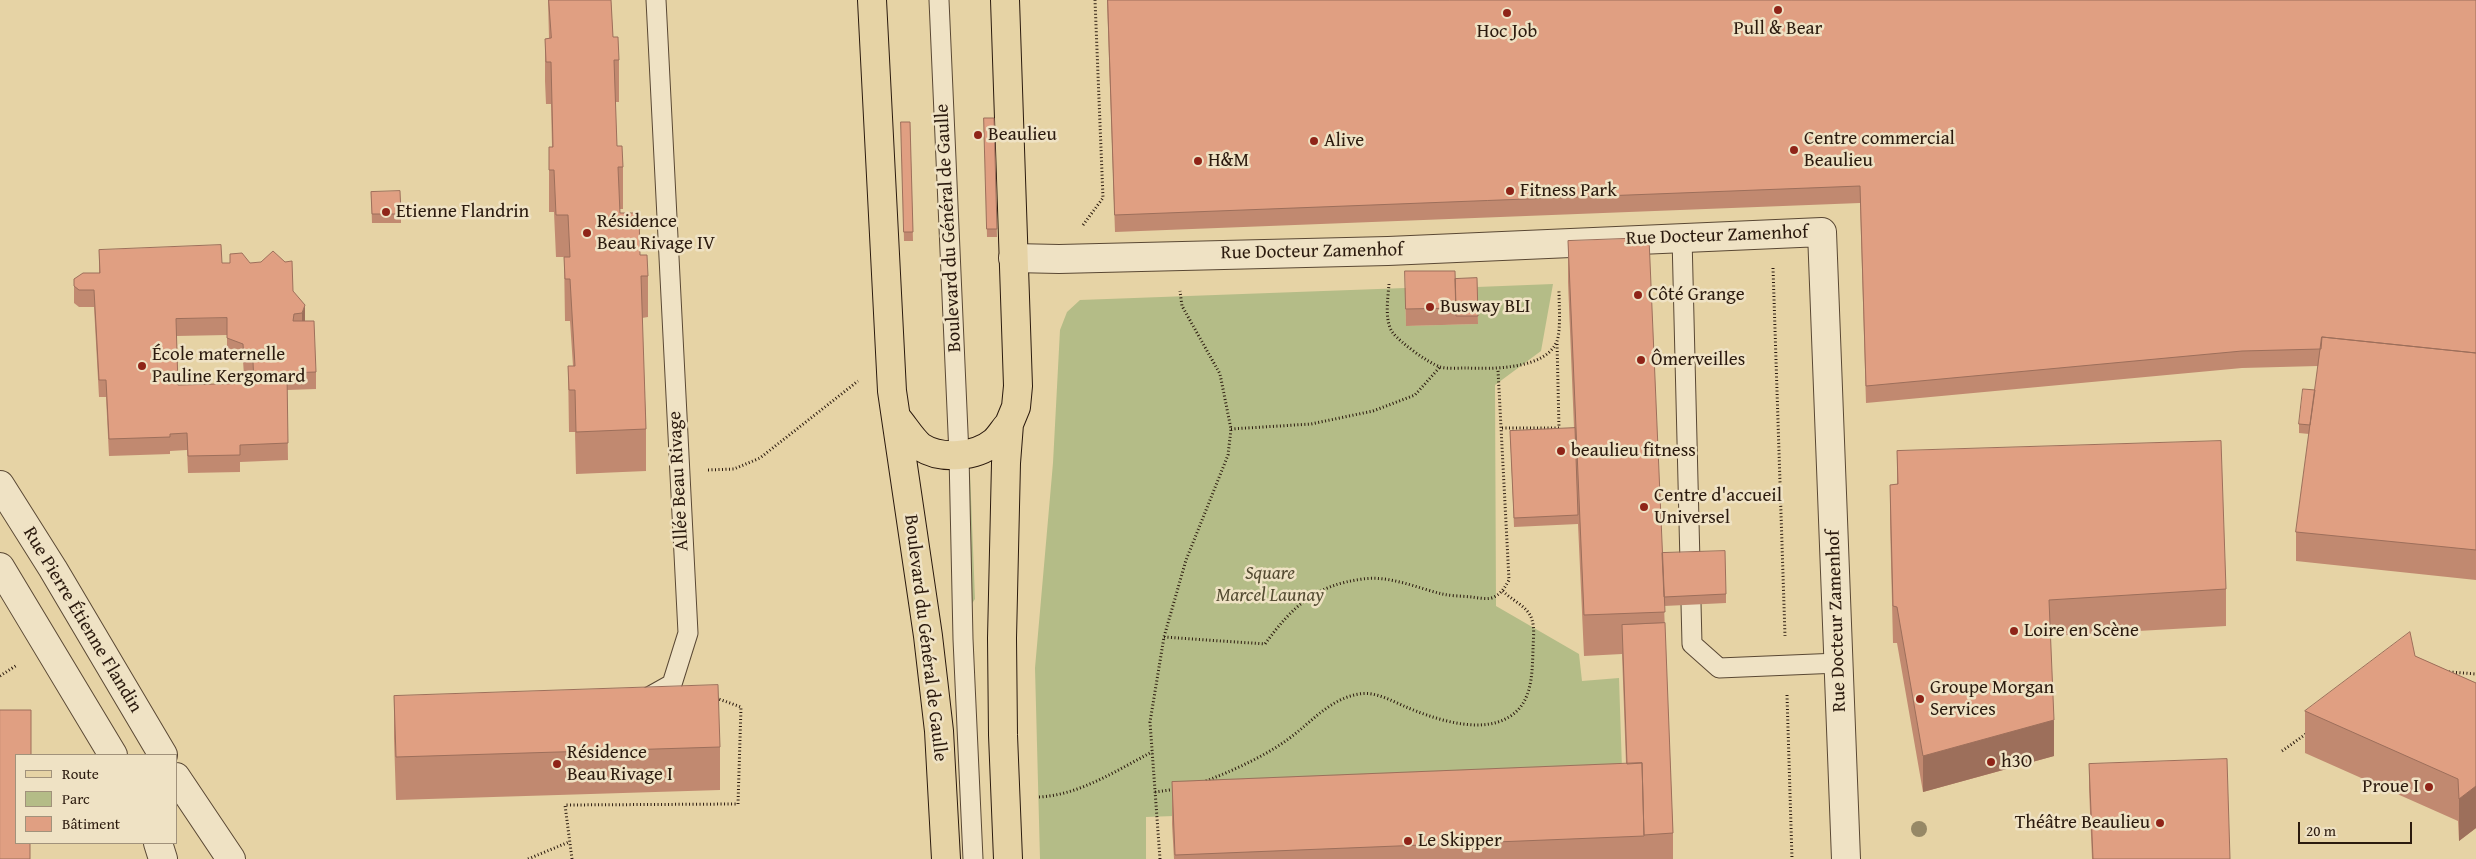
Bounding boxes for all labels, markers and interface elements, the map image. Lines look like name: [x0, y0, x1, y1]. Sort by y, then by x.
marker: Pull & Bear: [1772, 4, 1784, 16]
marker: Hoc Job: [1501, 7, 1513, 19]
place label: Pull & Bear: [1734, 18, 1822, 40]
place label: Hoc Job: [1477, 21, 1537, 43]
street label: Boulevard du Général de Gaulle: [931, 103, 967, 353]
place label: Beaulieu: [988, 124, 1057, 146]
place label: Centre commercial Beaulieu: [1804, 128, 1955, 172]
marker: Beaulieu: [972, 129, 984, 141]
place label: Alive: [1324, 130, 1364, 152]
marker: Alive: [1308, 135, 1320, 147]
marker: Centre commercial Beaulieu: [1788, 144, 1800, 156]
place label: H&M: [1208, 150, 1249, 172]
marker: H&M: [1192, 155, 1204, 167]
place label: Fitness Park: [1520, 180, 1617, 202]
marker: Fitness Park: [1504, 185, 1516, 197]
place label: Etienne Flandrin: [396, 201, 529, 223]
marker: Etienne Flandrin: [380, 206, 392, 218]
place label: Résidence Beau Rivage IV: [597, 211, 715, 255]
street label: Rue Docteur Zamenhof: [1625, 221, 1809, 251]
marker: Résidence Beau Rivage IV: [581, 227, 593, 239]
street label: Rue Docteur Zamenhof: [1221, 239, 1403, 265]
place label: Côté Grange: [1648, 284, 1745, 306]
marker: Côté Grange: [1632, 289, 1644, 301]
place label: Busway BLI: [1440, 296, 1530, 318]
marker: Busway BLI: [1424, 301, 1436, 313]
place label: École maternelle Pauline Kergomard: [152, 344, 305, 388]
place label: Ômerveilles: [1651, 349, 1745, 371]
marker: Ômerveilles: [1635, 354, 1647, 366]
marker: École maternelle Pauline Kergomard: [136, 360, 148, 372]
street label: Allée Beau Rivage: [664, 410, 694, 552]
place label: beaulieu fitness: [1571, 440, 1696, 462]
marker: beaulieu fitness: [1555, 445, 1567, 457]
place label: Centre d'accueil Universel: [1654, 485, 1782, 529]
marker: Centre d'accueil Universel: [1638, 501, 1650, 513]
street label: Boulevard du Général de Gaulle: [899, 513, 951, 763]
street label: Rue Pierre Étienne Flandin: [17, 523, 147, 717]
street label: Rue Docteur Zamenhof: [1822, 529, 1852, 713]
park label: Square Marcel Launay: [1216, 563, 1324, 607]
place label: Loire en Scène: [2024, 620, 2139, 642]
marker: Loire en Scène: [2008, 625, 2020, 637]
place label: Groupe Morgan Services: [1930, 677, 2054, 721]
marker: Groupe Morgan Services: [1914, 693, 1926, 705]
place label: Résidence Beau Rivage I: [567, 742, 673, 786]
place label: h3O: [2001, 751, 2032, 773]
legend: [15, 754, 178, 844]
marker: h3O: [1985, 756, 1997, 768]
marker: Résidence Beau Rivage I: [551, 758, 563, 770]
text: Route: [62, 763, 99, 784]
place label: Proue I: [2362, 776, 2419, 798]
marker: Proue I: [2423, 781, 2435, 793]
text: Parc: [62, 788, 90, 809]
place label: Théâtre Beaulieu: [2015, 812, 2150, 834]
scale bar: [2301, 812, 2415, 844]
text: Bâtiment: [62, 813, 120, 834]
marker: Théâtre Beaulieu: [2154, 817, 2166, 829]
text: 20 m: [2306, 820, 2336, 841]
place label: Le Skipper: [1418, 830, 1502, 852]
marker: Le Skipper: [1402, 835, 1414, 847]

